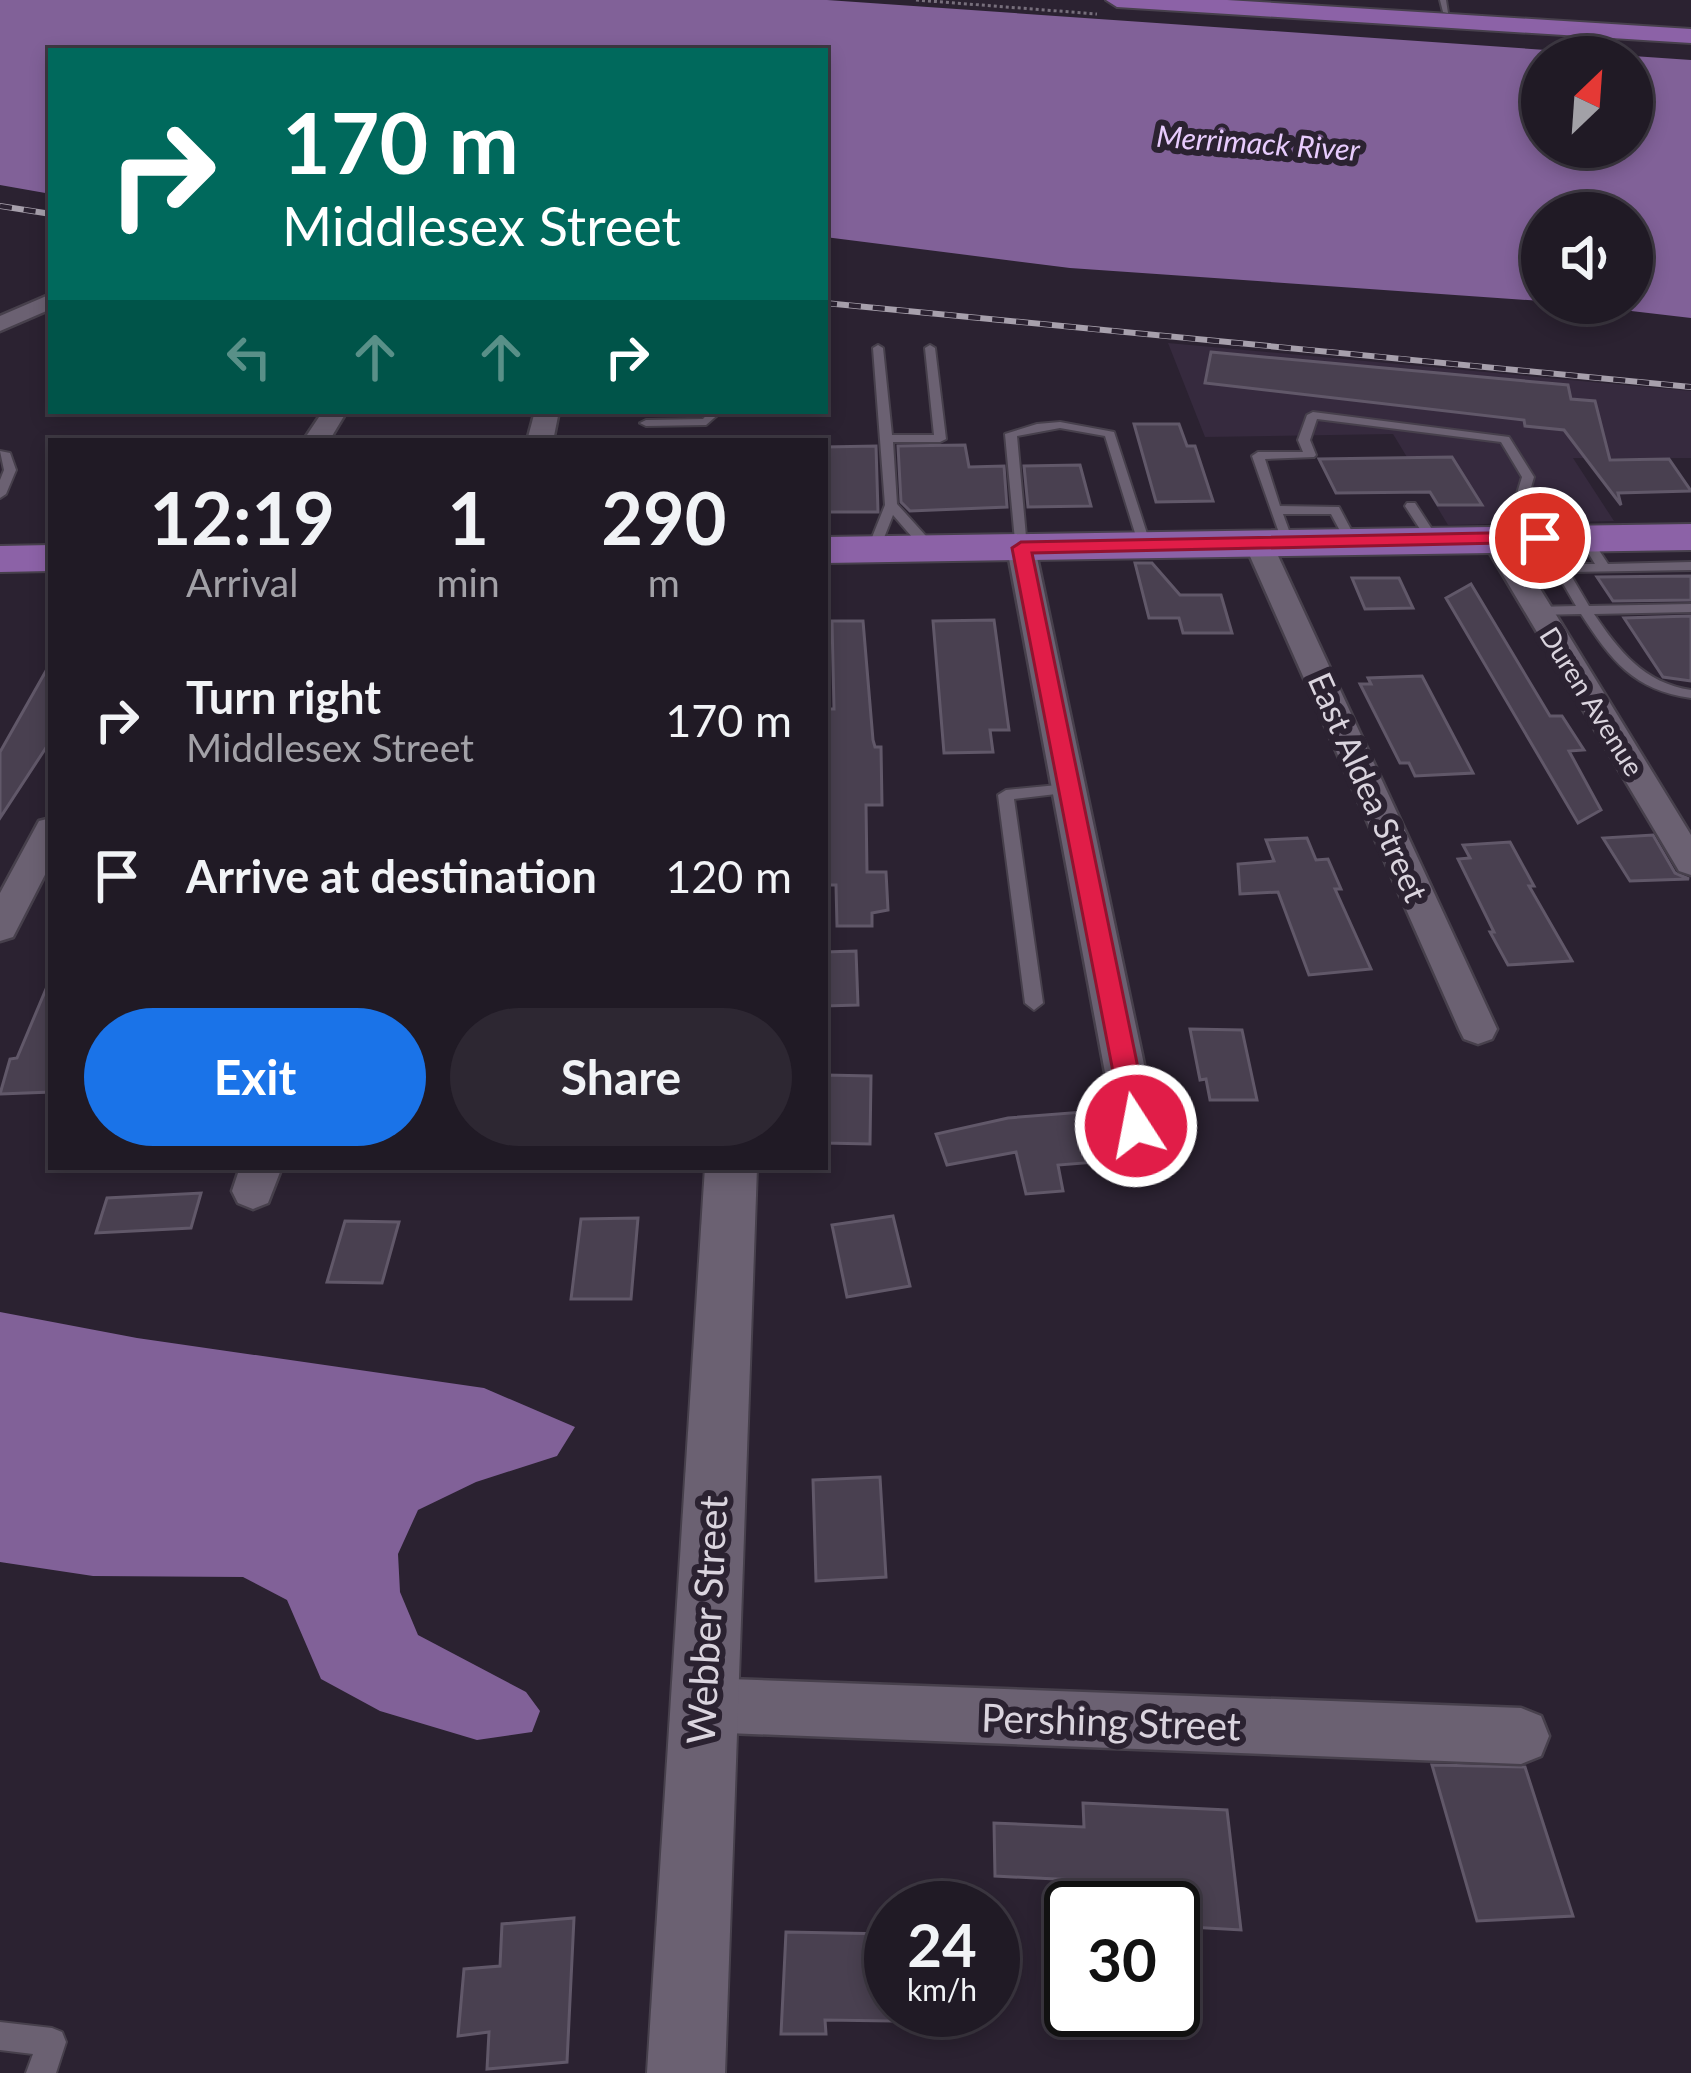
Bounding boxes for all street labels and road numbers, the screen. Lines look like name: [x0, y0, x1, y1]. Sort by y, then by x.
street label: Duren Avenue: [1533, 621, 1651, 782]
street label: East Aldea Street: [1301, 666, 1437, 907]
street label: Webber Street: [677, 1494, 735, 1746]
street label: Pershing Street: [980, 1693, 1242, 1749]

